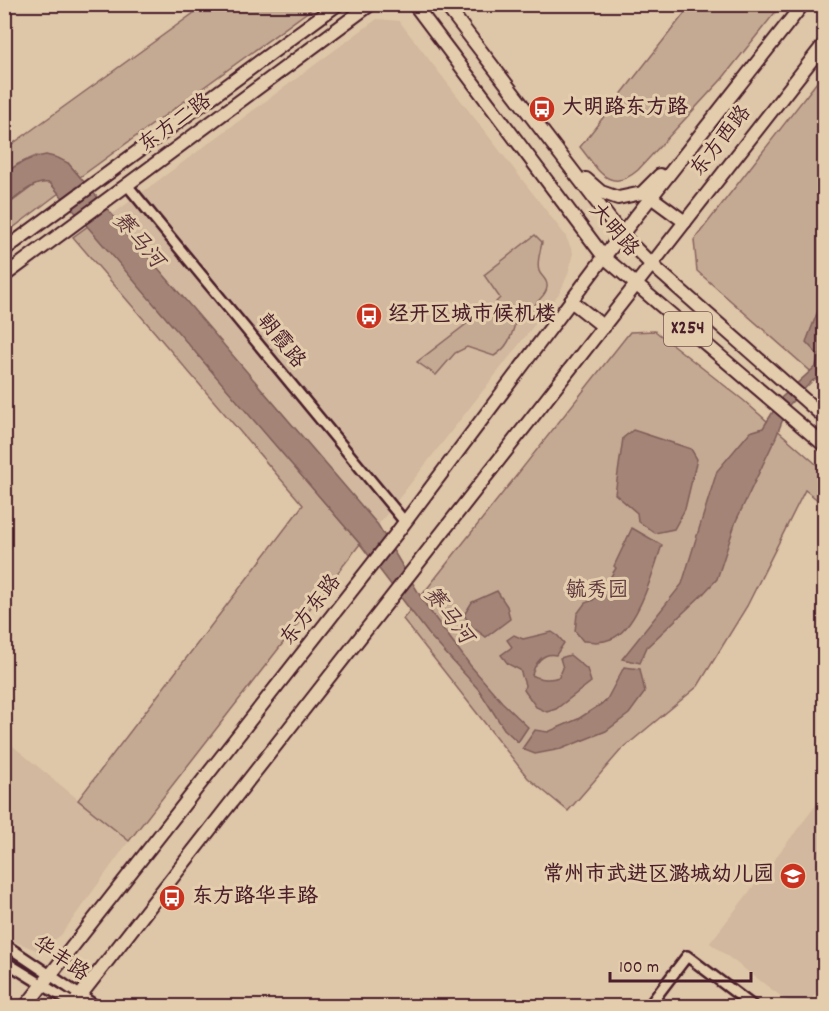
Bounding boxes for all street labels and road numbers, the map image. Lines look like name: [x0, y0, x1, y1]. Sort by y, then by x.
street label: 东方二路: [133, 87, 219, 161]
street label: 东方西路: [684, 100, 760, 184]
street label: 大明路: [581, 197, 645, 265]
street label: 朝霞路: [249, 308, 311, 376]
road number: X254: [664, 312, 712, 346]
street label: 东方东路: [274, 569, 350, 653]
street label: 华丰路: [25, 930, 95, 990]

